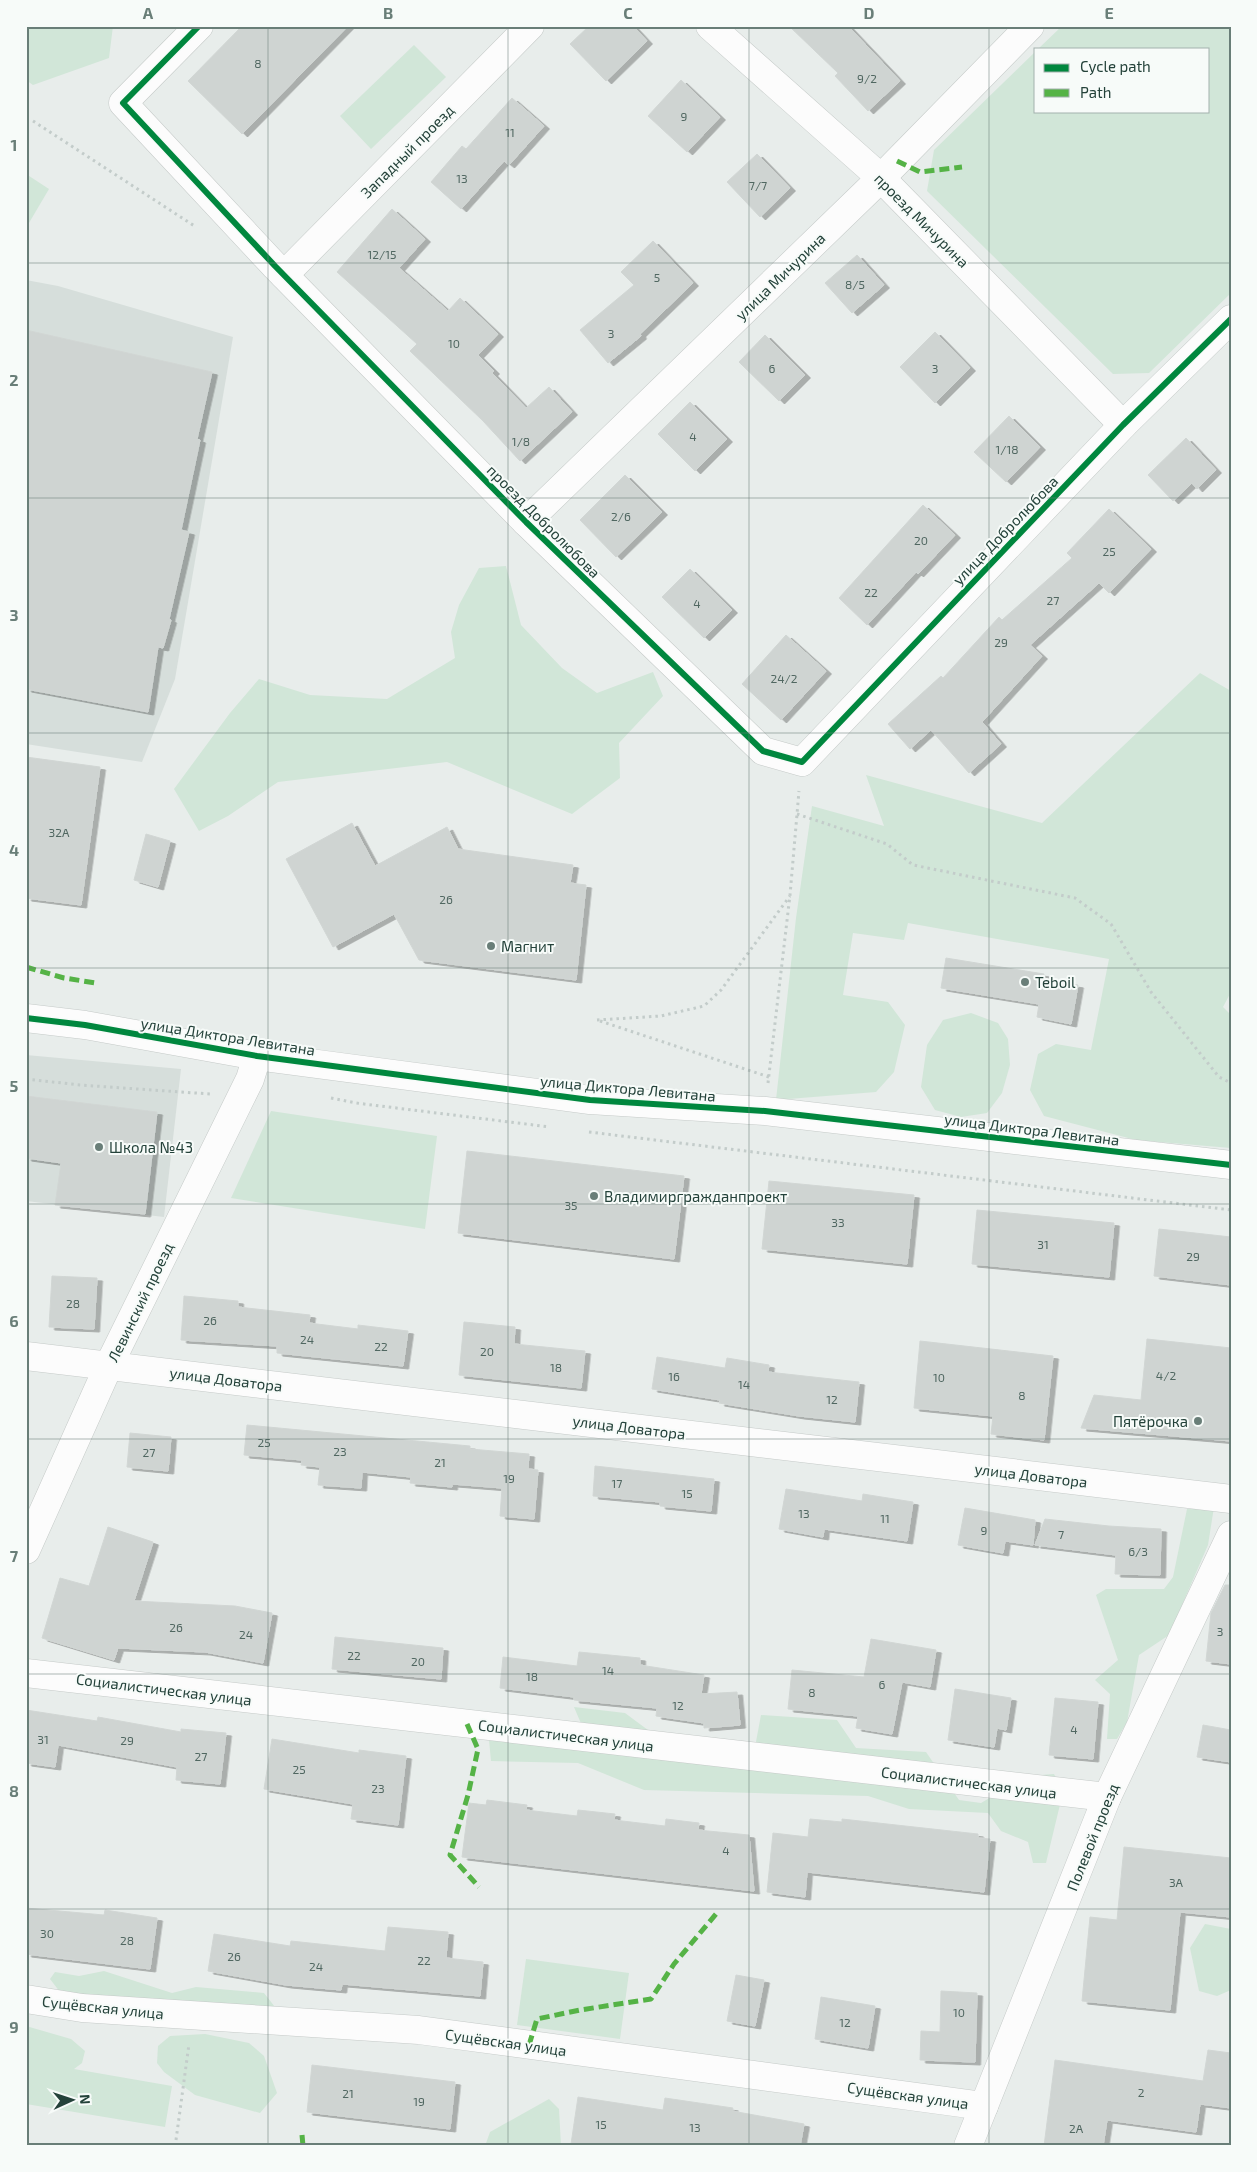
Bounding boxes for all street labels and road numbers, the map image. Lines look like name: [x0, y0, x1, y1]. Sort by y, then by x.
street label: Западный проезд: [357, 101, 457, 201]
street label: проезд Мичурина: [870, 169, 973, 272]
street label: улица Мичурина: [731, 229, 829, 324]
street label: проезд Добролюбова: [484, 461, 604, 581]
street label: улица Добролюбова: [948, 472, 1062, 589]
street label: улица Диктора Левитана: [139, 1013, 316, 1060]
street label: улица Диктора Левитана: [539, 1071, 717, 1106]
street label: улица Диктора Левитана: [943, 1109, 1121, 1150]
street label: Левинский проезд: [103, 1239, 177, 1365]
street label: улица Доватора: [168, 1363, 283, 1396]
street label: улица Доватора: [571, 1411, 686, 1444]
street label: улица Доватора: [973, 1459, 1088, 1492]
street label: Социалистическая улица: [75, 1669, 253, 1710]
street label: Социалистическая улица: [477, 1715, 655, 1756]
street label: Социалистическая улица: [880, 1762, 1058, 1803]
street label: Полевой проезд: [1062, 1780, 1122, 1893]
street label: Сущёвская улица: [41, 1992, 165, 2023]
street label: Сущёвская улица: [444, 2025, 568, 2060]
street label: Сущёвская улица: [846, 2078, 970, 2113]

